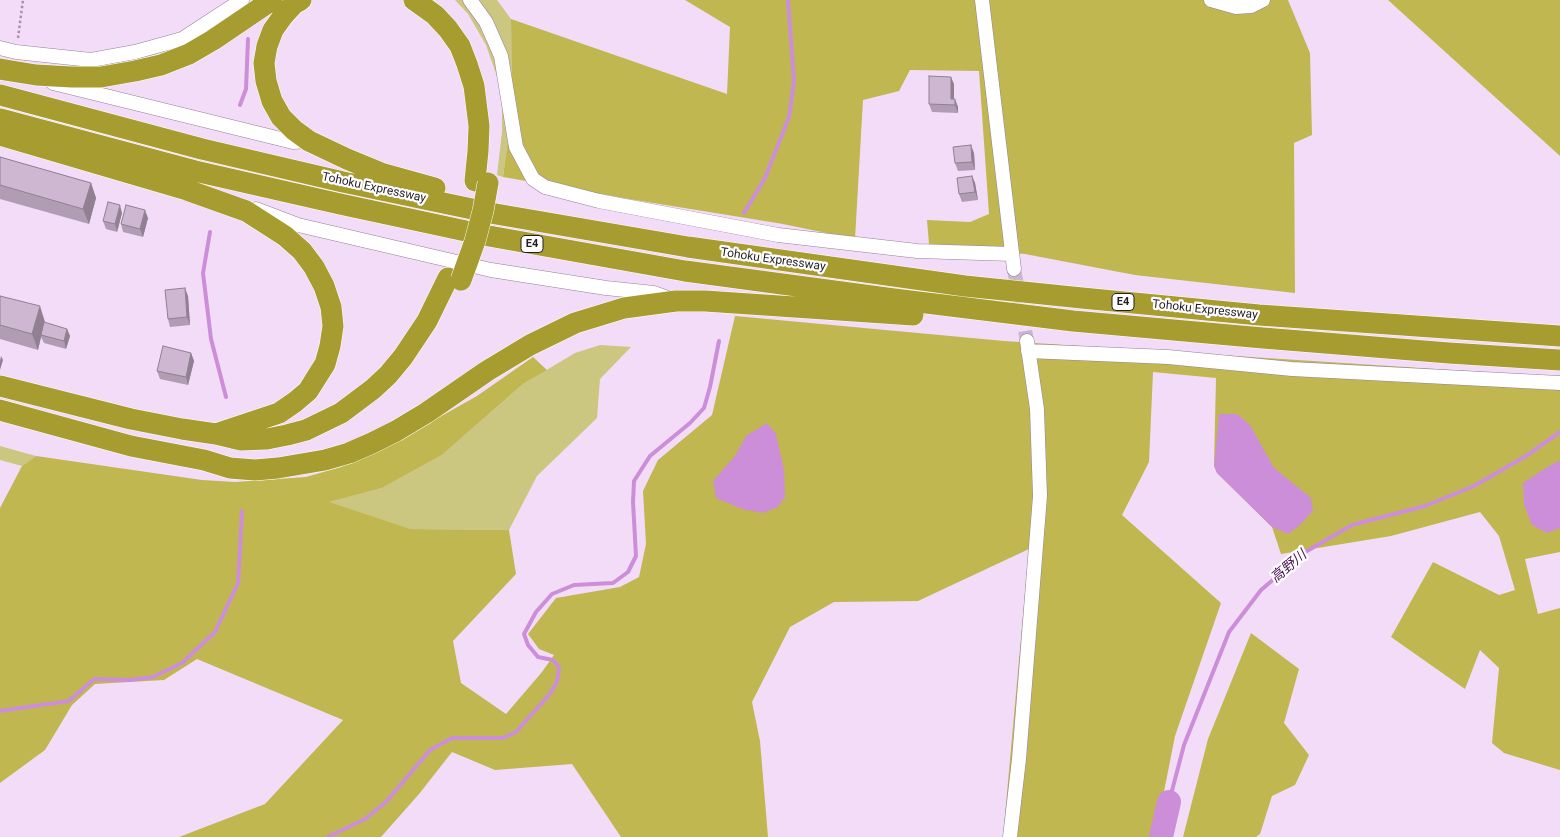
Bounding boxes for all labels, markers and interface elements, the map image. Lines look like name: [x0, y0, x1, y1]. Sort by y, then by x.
street label: Tohoku Expressway: [321, 170, 427, 206]
road number: E4: [521, 235, 543, 252]
street label: Tohoku Expressway: [720, 246, 826, 274]
road number: E4: [1112, 294, 1134, 310]
street label: Tohoku Expressway: [1152, 297, 1258, 323]
water label: 高野川: [1268, 547, 1310, 587]

